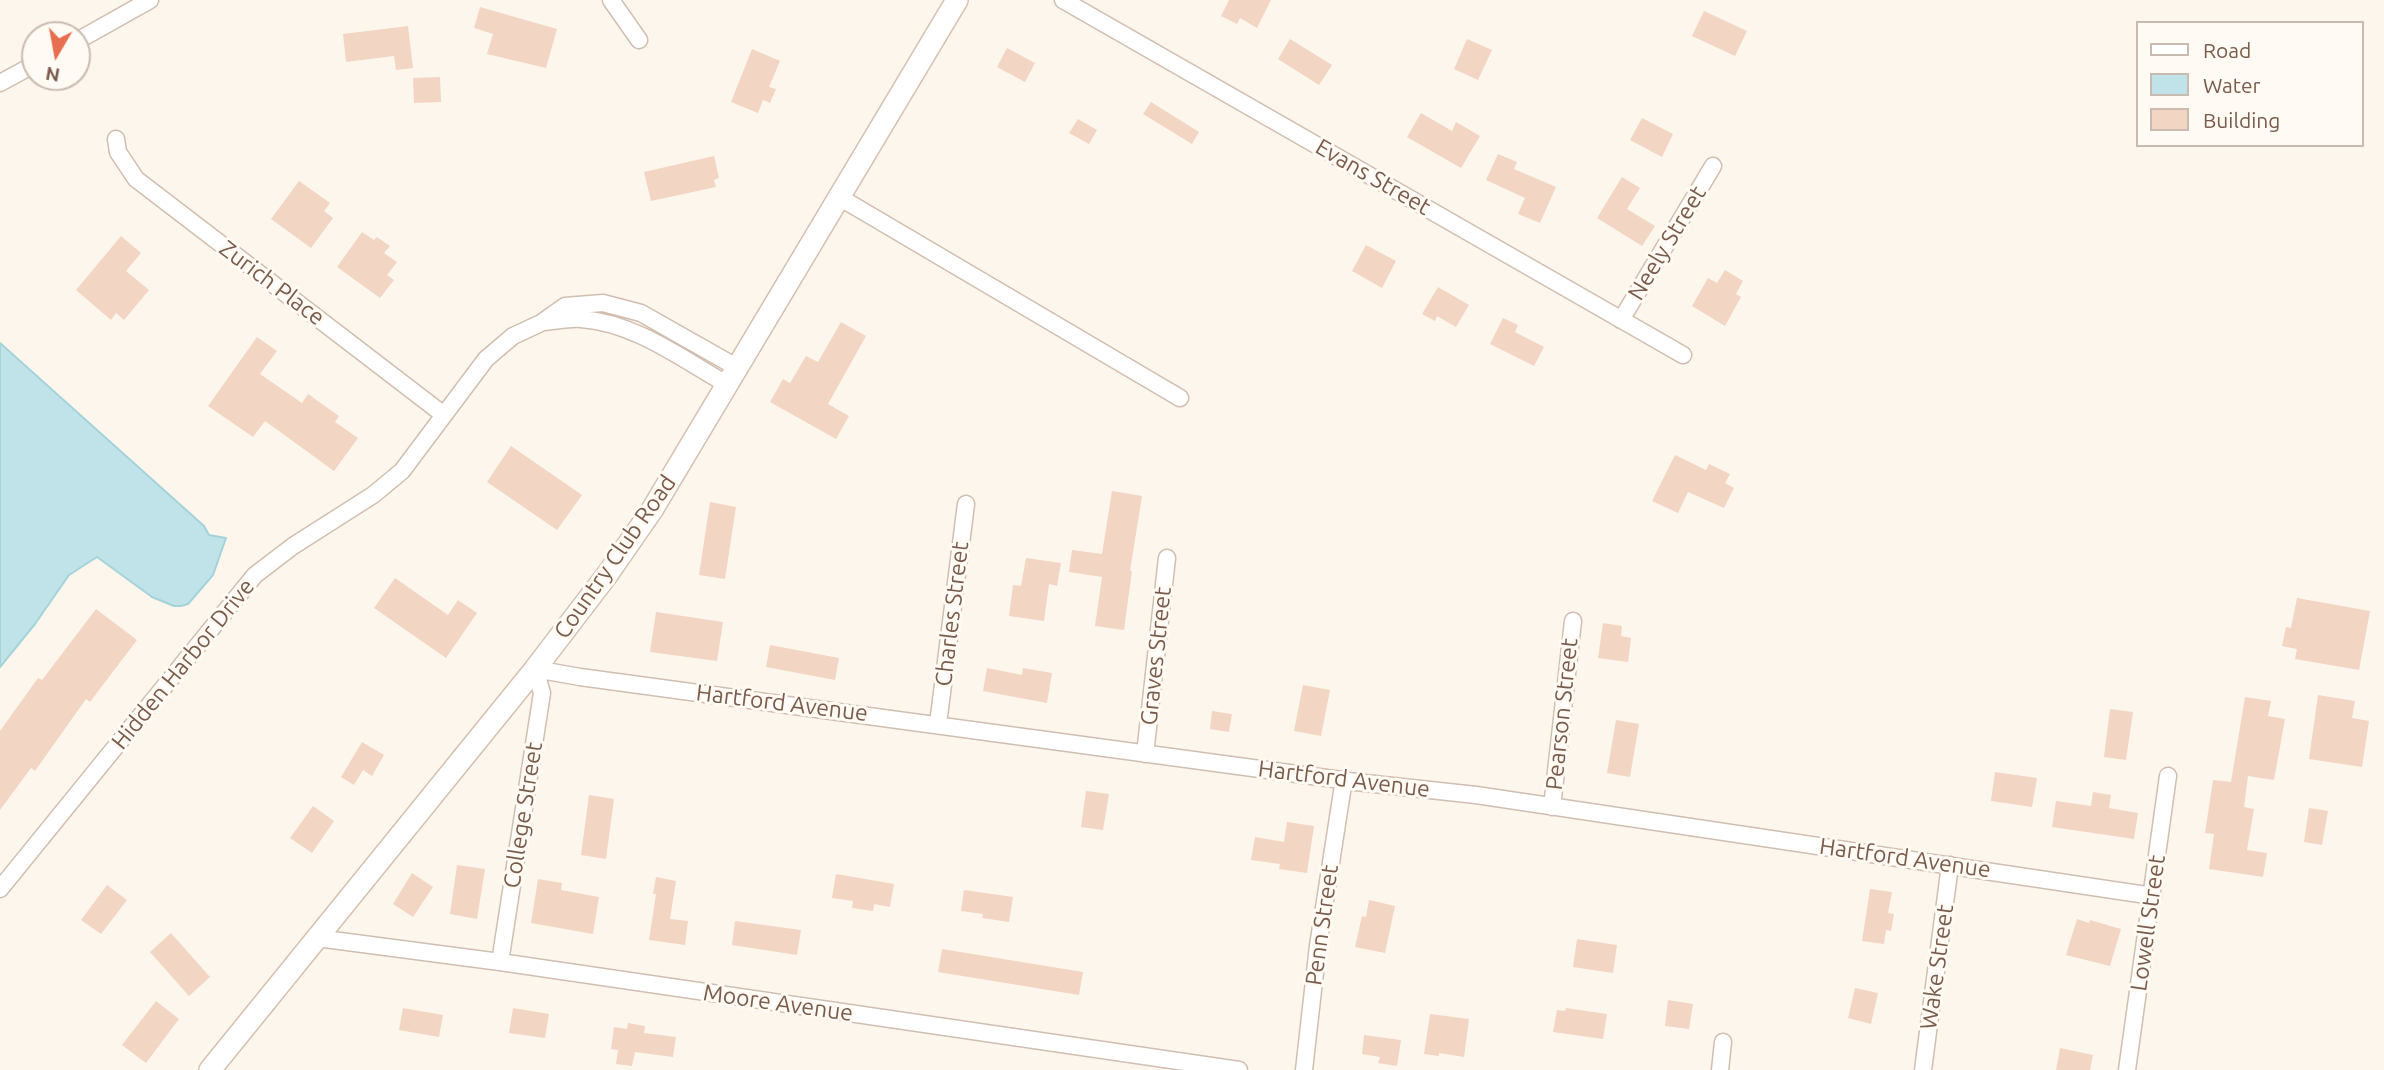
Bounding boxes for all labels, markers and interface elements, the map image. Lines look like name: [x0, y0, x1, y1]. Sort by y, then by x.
north arrow: [21, 21, 91, 91]
legend: [2136, 21, 2363, 147]
text: Road: [2203, 38, 2251, 62]
text: N: [44, 63, 62, 87]
text: Water: [2203, 73, 2261, 97]
text: Building: [2203, 108, 2280, 132]
street label: Evans Street: [1311, 133, 1435, 221]
street label: Neely Street: [1622, 181, 1712, 305]
street label: Zurich Place: [214, 235, 330, 331]
street label: Country Club Road: [548, 470, 682, 644]
street label: Charles Street: [929, 540, 975, 688]
street label: Hidden Harbor Drive: [106, 573, 260, 755]
street label: Graves Street: [1135, 585, 1177, 727]
street label: Pearson Street: [1540, 637, 1584, 791]
street label: Hartford Avenue: [695, 679, 869, 727]
street label: College Street: [498, 740, 548, 890]
street label: Hartford Avenue: [1257, 755, 1431, 803]
street label: Hartford Avenue: [1818, 832, 1992, 884]
street label: Lowell Street: [2125, 853, 2171, 993]
street label: Penn Street: [1300, 863, 1344, 987]
street label: Wake Street: [1915, 903, 1959, 1031]
street label: Moore Avenue: [701, 979, 855, 1027]

